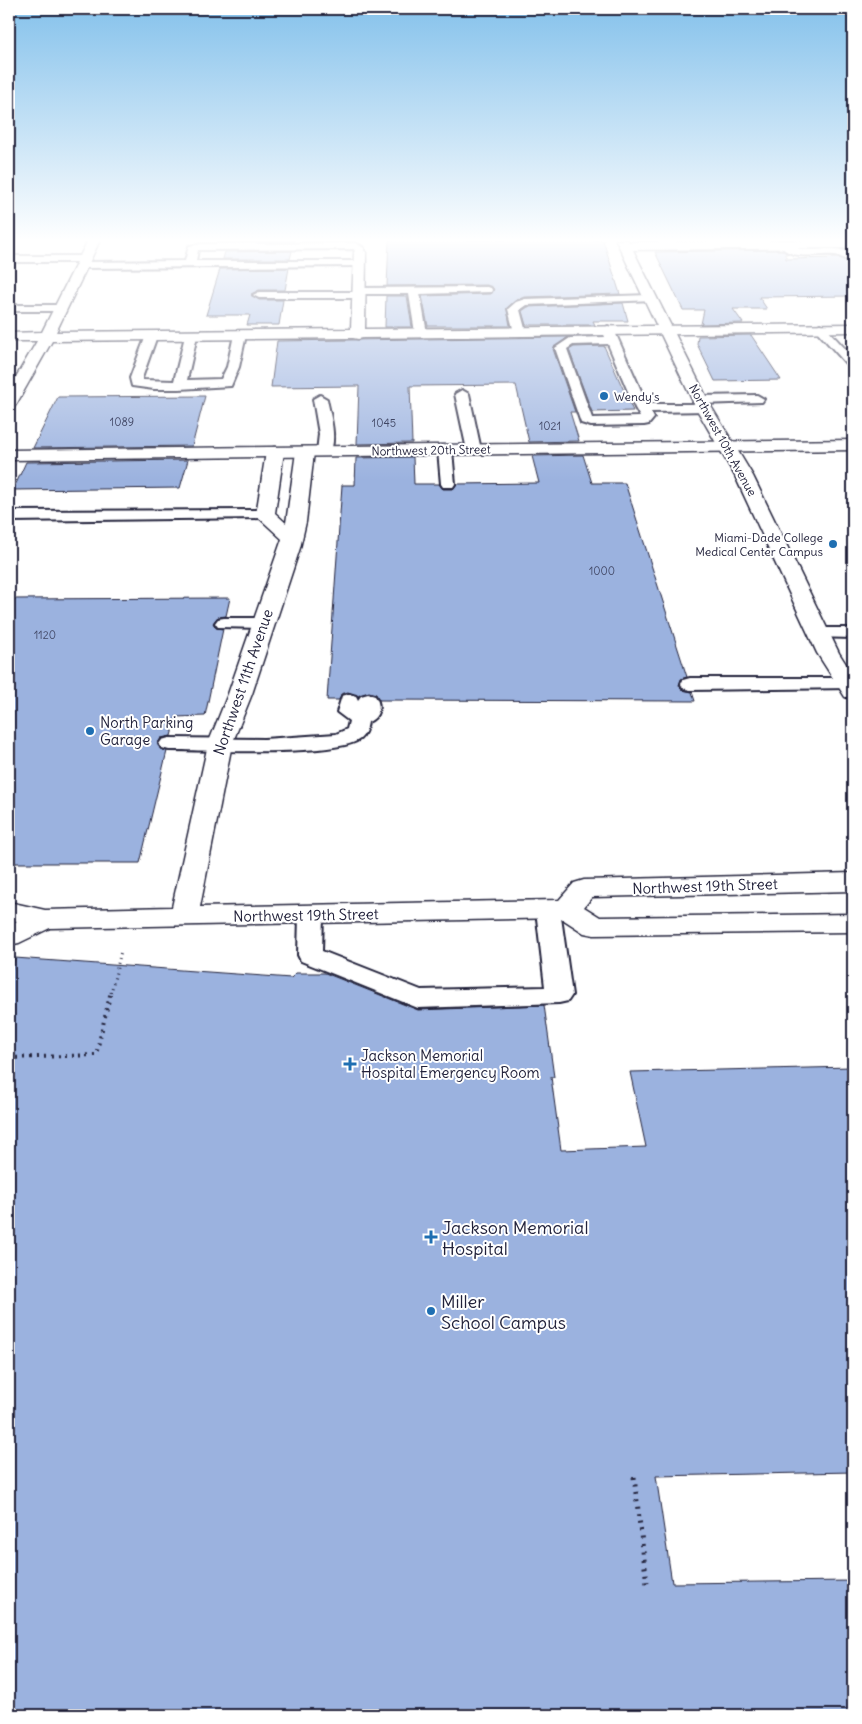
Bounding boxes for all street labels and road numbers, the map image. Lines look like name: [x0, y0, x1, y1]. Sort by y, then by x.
street label: Northwest 10th Avenue: [686, 381, 760, 499]
street label: Northwest 20th Street: [371, 441, 491, 459]
street label: Northwest 11th Avenue: [209, 606, 277, 758]
street label: Northwest 19th Street: [632, 874, 778, 898]
street label: Northwest 19th Street: [233, 904, 379, 926]

